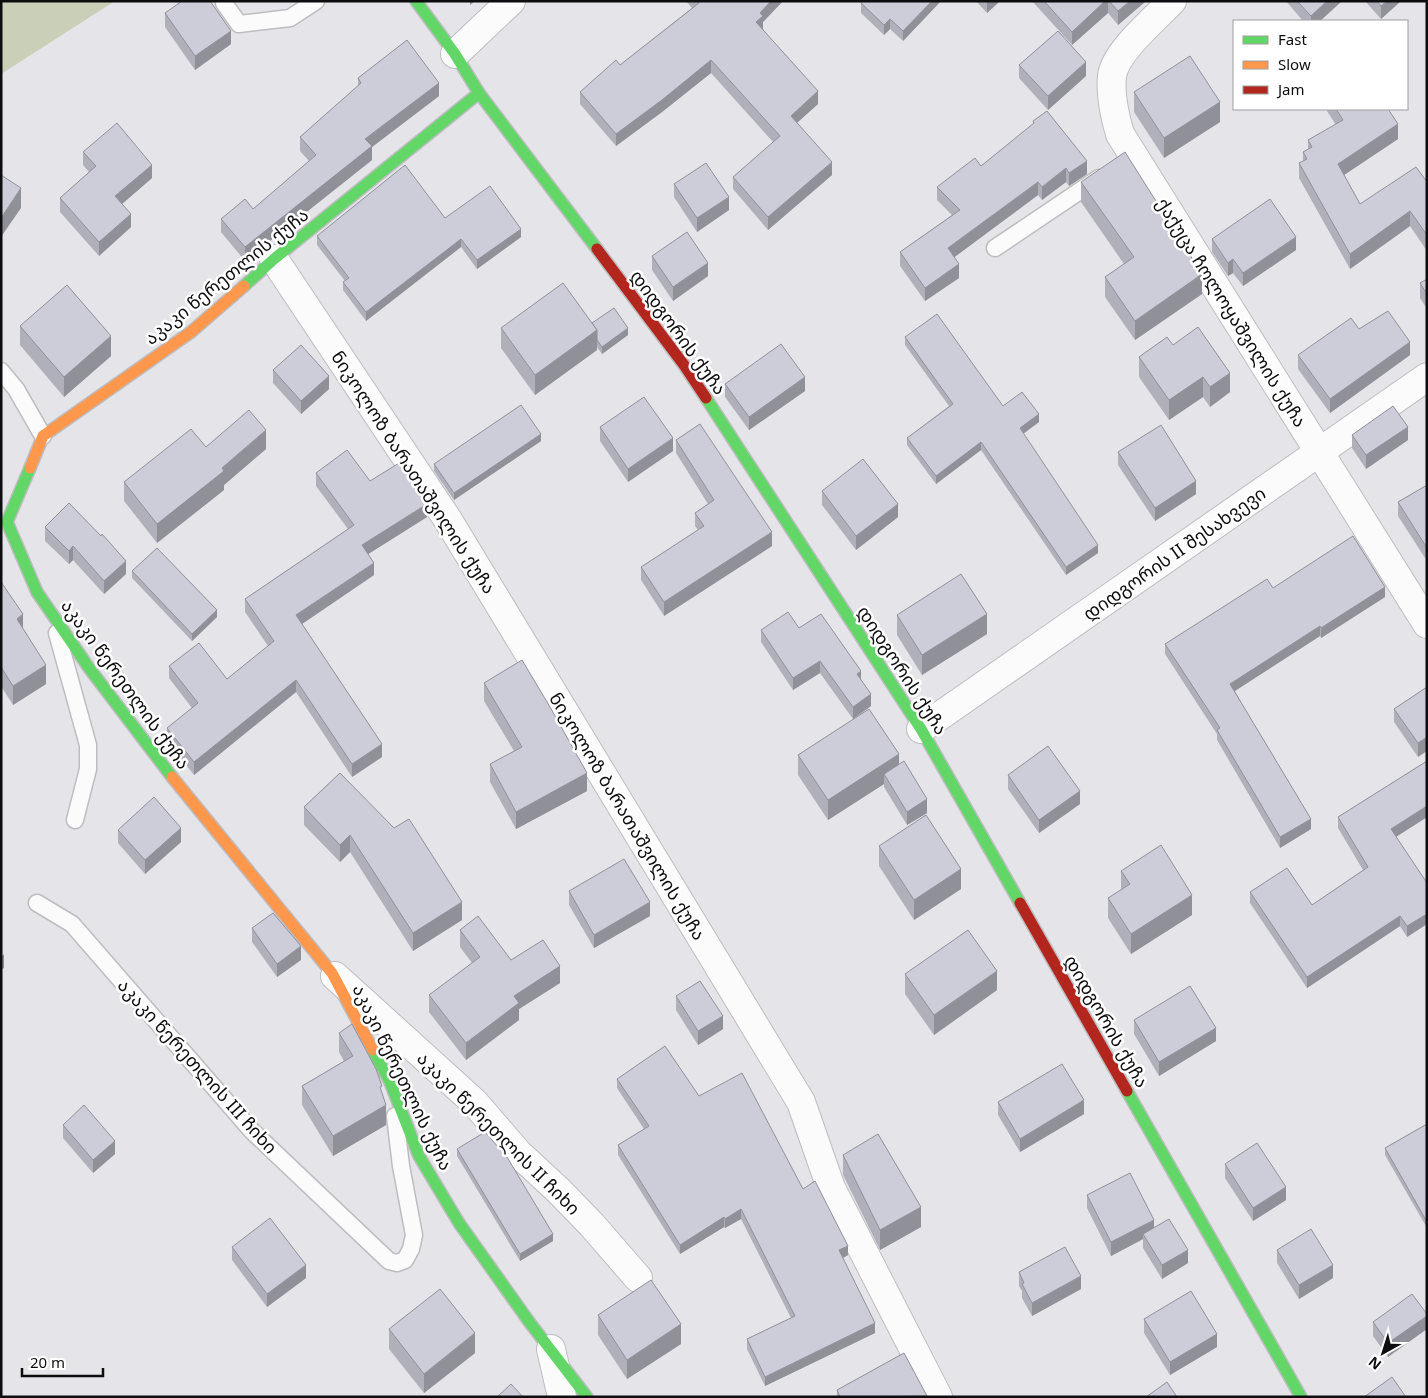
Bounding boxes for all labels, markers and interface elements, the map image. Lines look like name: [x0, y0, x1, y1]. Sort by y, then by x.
legend: [1233, 20, 1408, 110]
text: Fast: [1278, 29, 1307, 49]
text: Slow: [1278, 54, 1311, 74]
text: Jam: [1276, 79, 1305, 99]
street label: ქაქუცა ჩოლოყაშვილის ქუჩა: [1151, 193, 1313, 431]
street label: აკაკი წერეთლის ქუჩა: [139, 202, 313, 350]
street label: დიდგორის ქუჩა: [626, 265, 732, 399]
street label: ნიკოლოზ ბარათაშვილის ქუჩა: [326, 346, 502, 598]
street label: დიდგორის II შესახვევი: [1078, 481, 1270, 625]
street label: აკაკი წერეთლის ქუჩა: [56, 594, 196, 774]
street label: დიდგორის ქუჩა: [852, 601, 954, 739]
street label: ნიკოლოზ ბარათაშვილის ქუჩა: [544, 688, 712, 944]
street label: დიდგორის ქუჩა: [1059, 951, 1155, 1091]
street label: აკაკი წერეთლის III ჩიხი: [113, 973, 283, 1159]
street label: აკაკი წერეთლის ქუჩა: [347, 980, 459, 1174]
street label: აკაკი წერეთლის II ჩიხი: [412, 1046, 586, 1220]
north arrow: [1358, 1328, 1408, 1378]
scale bar: [22, 1346, 104, 1378]
text: 20 m: [30, 1352, 65, 1372]
text: N: [1364, 1353, 1385, 1374]

